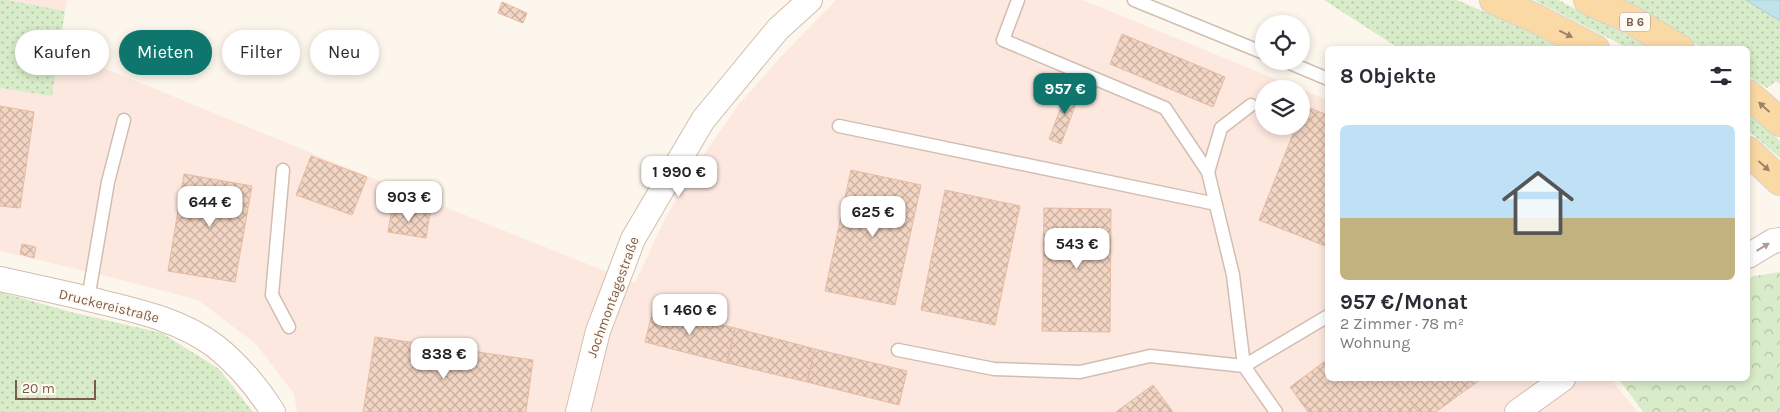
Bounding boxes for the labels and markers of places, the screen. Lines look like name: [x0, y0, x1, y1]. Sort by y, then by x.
pin: 957 €: [1030, 72, 1100, 115]
pin: 1 990 €: [633, 156, 725, 198]
pin: 903 €: [374, 180, 444, 223]
pin: 644 €: [175, 186, 245, 228]
pin: 625 €: [838, 196, 908, 238]
pin: 543 €: [1042, 228, 1112, 270]
pin: 1 460 €: [644, 294, 736, 336]
pin: 838 €: [409, 338, 479, 380]

